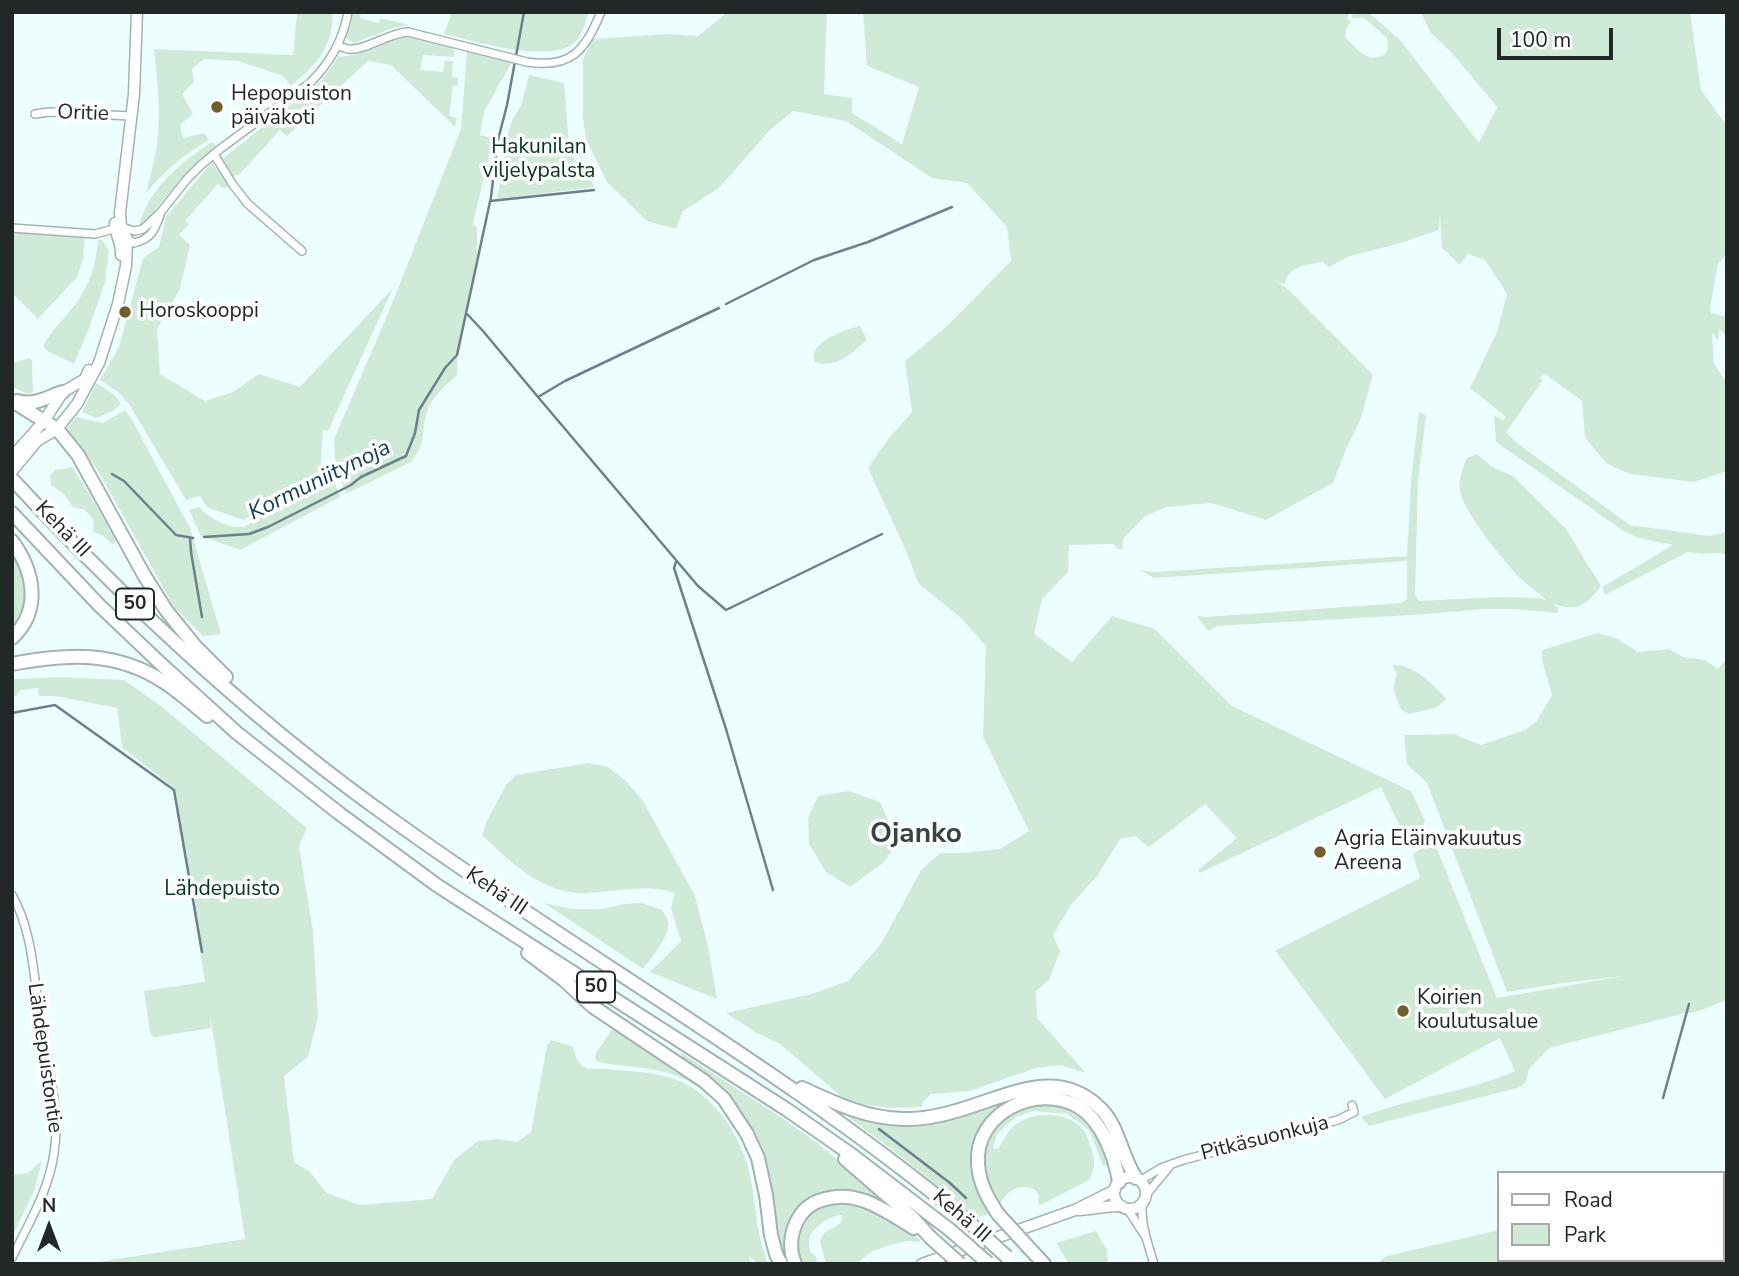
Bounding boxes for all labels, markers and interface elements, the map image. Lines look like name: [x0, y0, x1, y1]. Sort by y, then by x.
scale bar: [1501, 14, 1616, 58]
text: 100 m: [1510, 26, 1571, 54]
place label: Hepopuiston päiväkoti: [231, 82, 352, 132]
marker: Hepopuiston päiväkoti: [209, 99, 225, 115]
street label: Oritie: [57, 101, 109, 127]
park label: Hakunilan viljelypalsta: [483, 135, 595, 185]
place label: Horoskooppi: [139, 299, 259, 325]
marker: Horoskooppi: [117, 304, 133, 320]
water label: Kormuniitynoja: [244, 435, 396, 527]
street label: Kehä III: [29, 497, 95, 563]
road number: 50: [116, 589, 154, 620]
district label: Ojanko: [870, 818, 962, 852]
place label: Agria Eläinvakuutus Areena: [1334, 827, 1522, 877]
marker: Agria Eläinvakuutus Areena: [1312, 844, 1328, 860]
street label: Kehä III: [461, 862, 531, 922]
park label: Lähdepuisto: [164, 877, 280, 903]
road number: 50: [577, 972, 615, 1002]
street label: Lähdepuistontie: [21, 981, 67, 1135]
place label: Koirien koulutusalue: [1417, 986, 1538, 1036]
marker: Koirien koulutusalue: [1395, 1003, 1411, 1019]
street label: Pitkäsuonkuja: [1198, 1111, 1332, 1167]
legend: [1498, 1171, 1725, 1262]
street label: Kehä III: [927, 1185, 995, 1249]
text: Road: [1564, 1186, 1613, 1214]
north arrow: [14, 1192, 84, 1262]
text: N: [42, 1193, 56, 1219]
text: Park: [1564, 1221, 1606, 1249]

